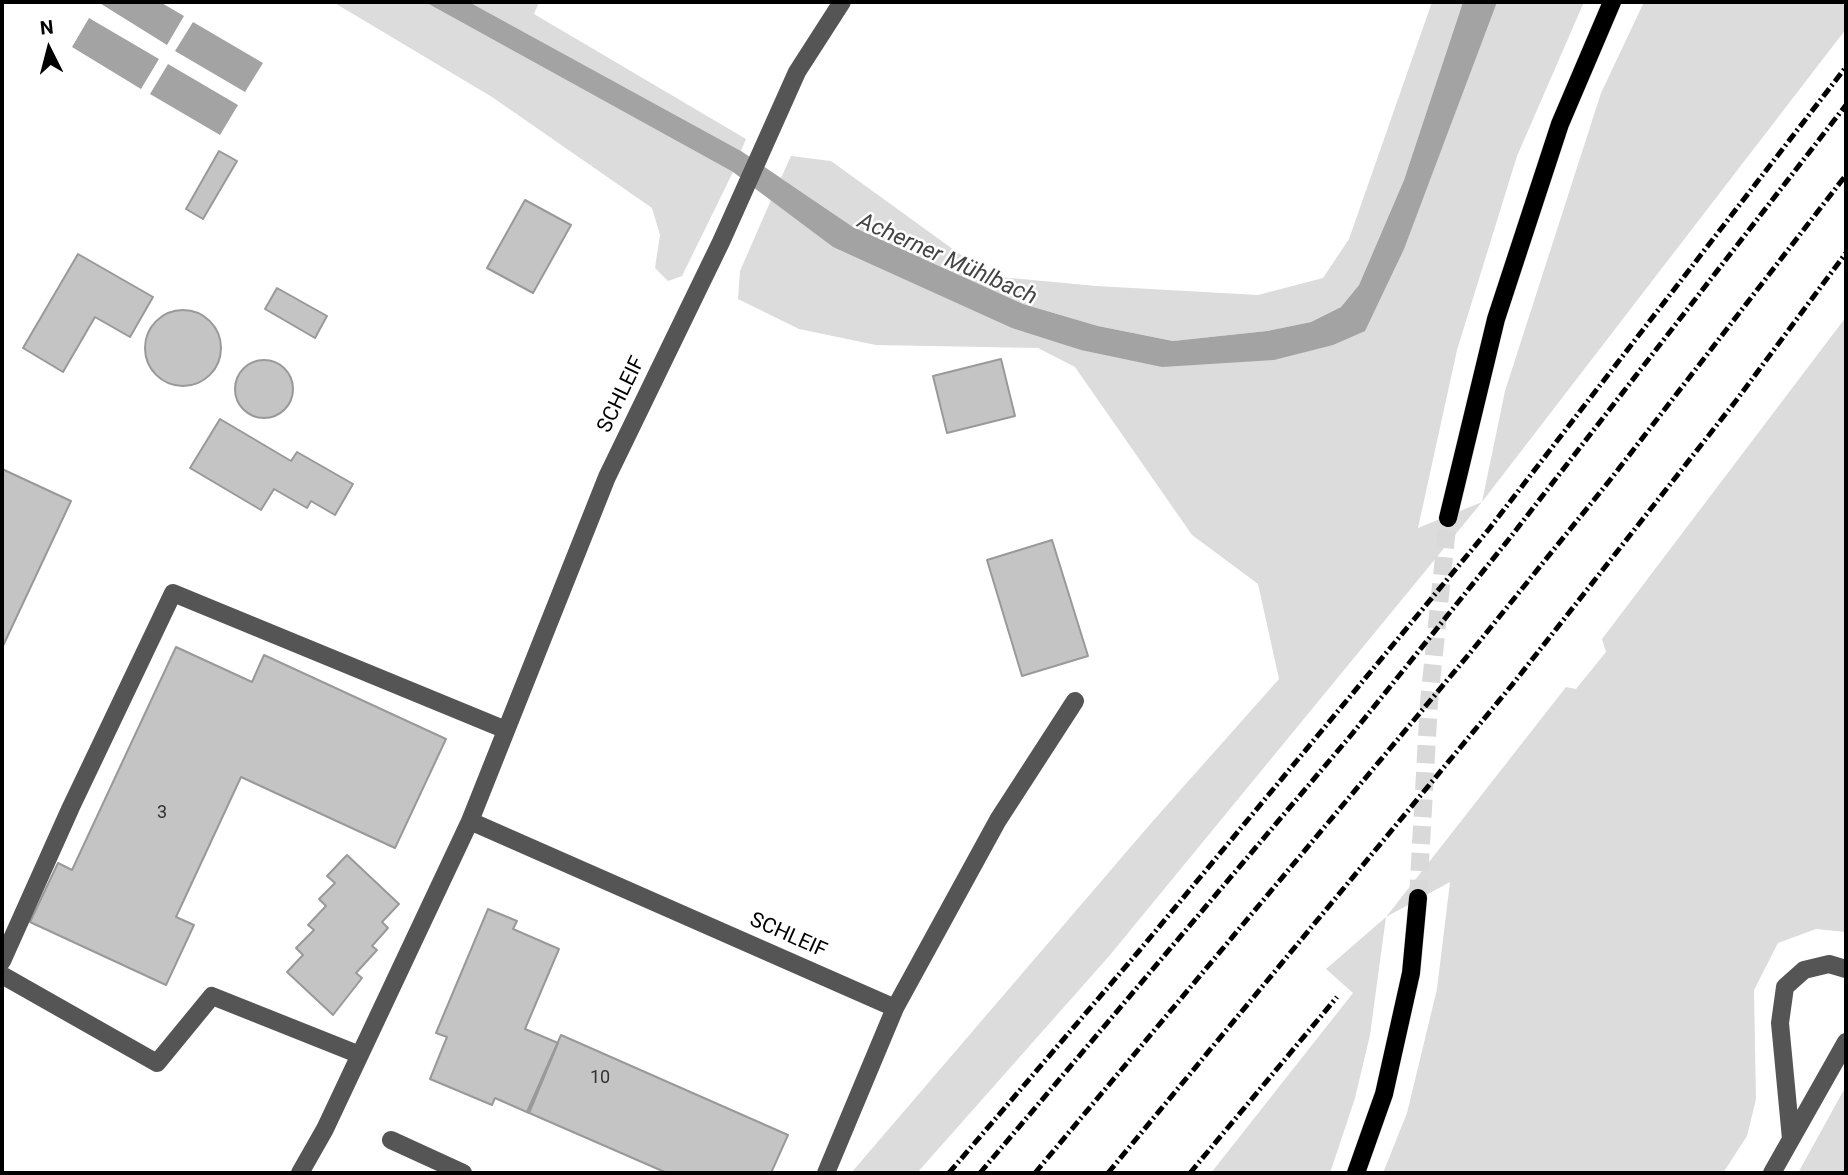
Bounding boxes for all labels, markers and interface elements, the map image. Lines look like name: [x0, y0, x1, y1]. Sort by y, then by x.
north arrow: [14, 14, 84, 84]
text: N: [39, 15, 55, 40]
water label: Acherner Mühlbach: [853, 208, 1041, 312]
street label: SCHLEIF: [593, 353, 651, 437]
house number: 3: [157, 802, 167, 824]
street label: SCHLEIF: [746, 908, 830, 964]
house number: 10: [590, 1067, 610, 1089]

